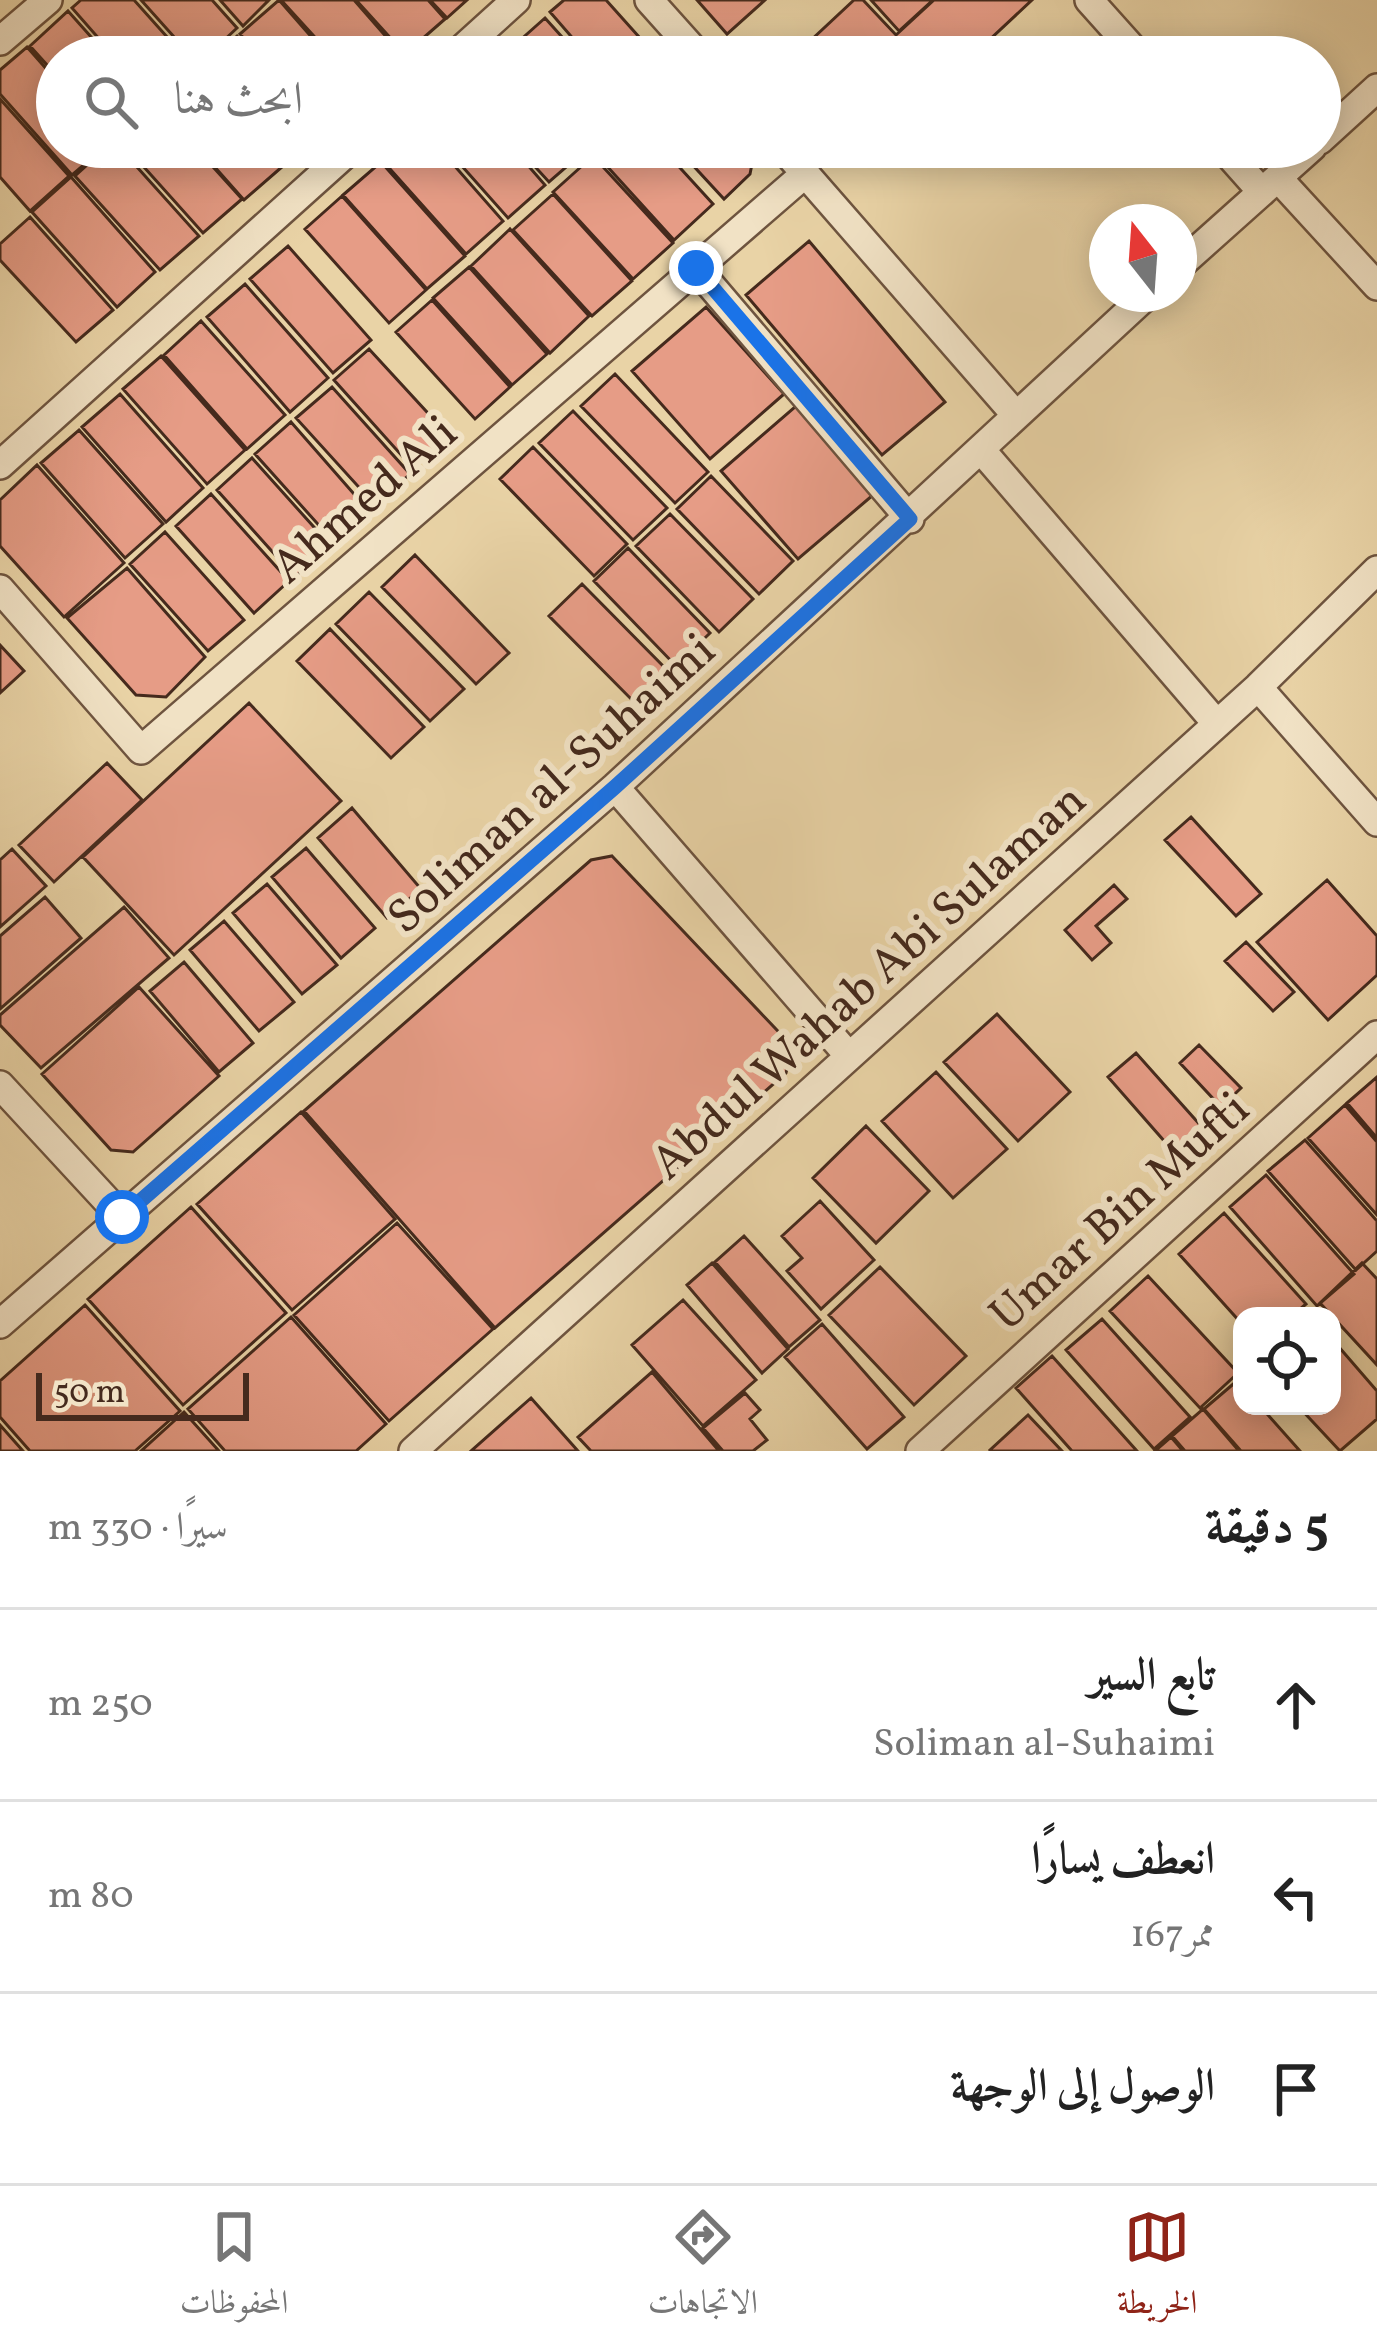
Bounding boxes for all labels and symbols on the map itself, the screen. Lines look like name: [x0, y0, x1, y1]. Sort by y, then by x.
north arrow: [1089, 204, 1197, 312]
route end: [669, 241, 723, 295]
street label: Ahmed Ali: [258, 402, 474, 601]
street label: Soliman al-Suhaimi: [374, 620, 732, 951]
street label: Abdul Wahab Abi Sulaman: [638, 770, 1102, 1197]
street label: Umar Bin Mufti: [976, 1078, 1266, 1348]
route start: [95, 1190, 149, 1244]
scale bar: [36, 1367, 249, 1420]

